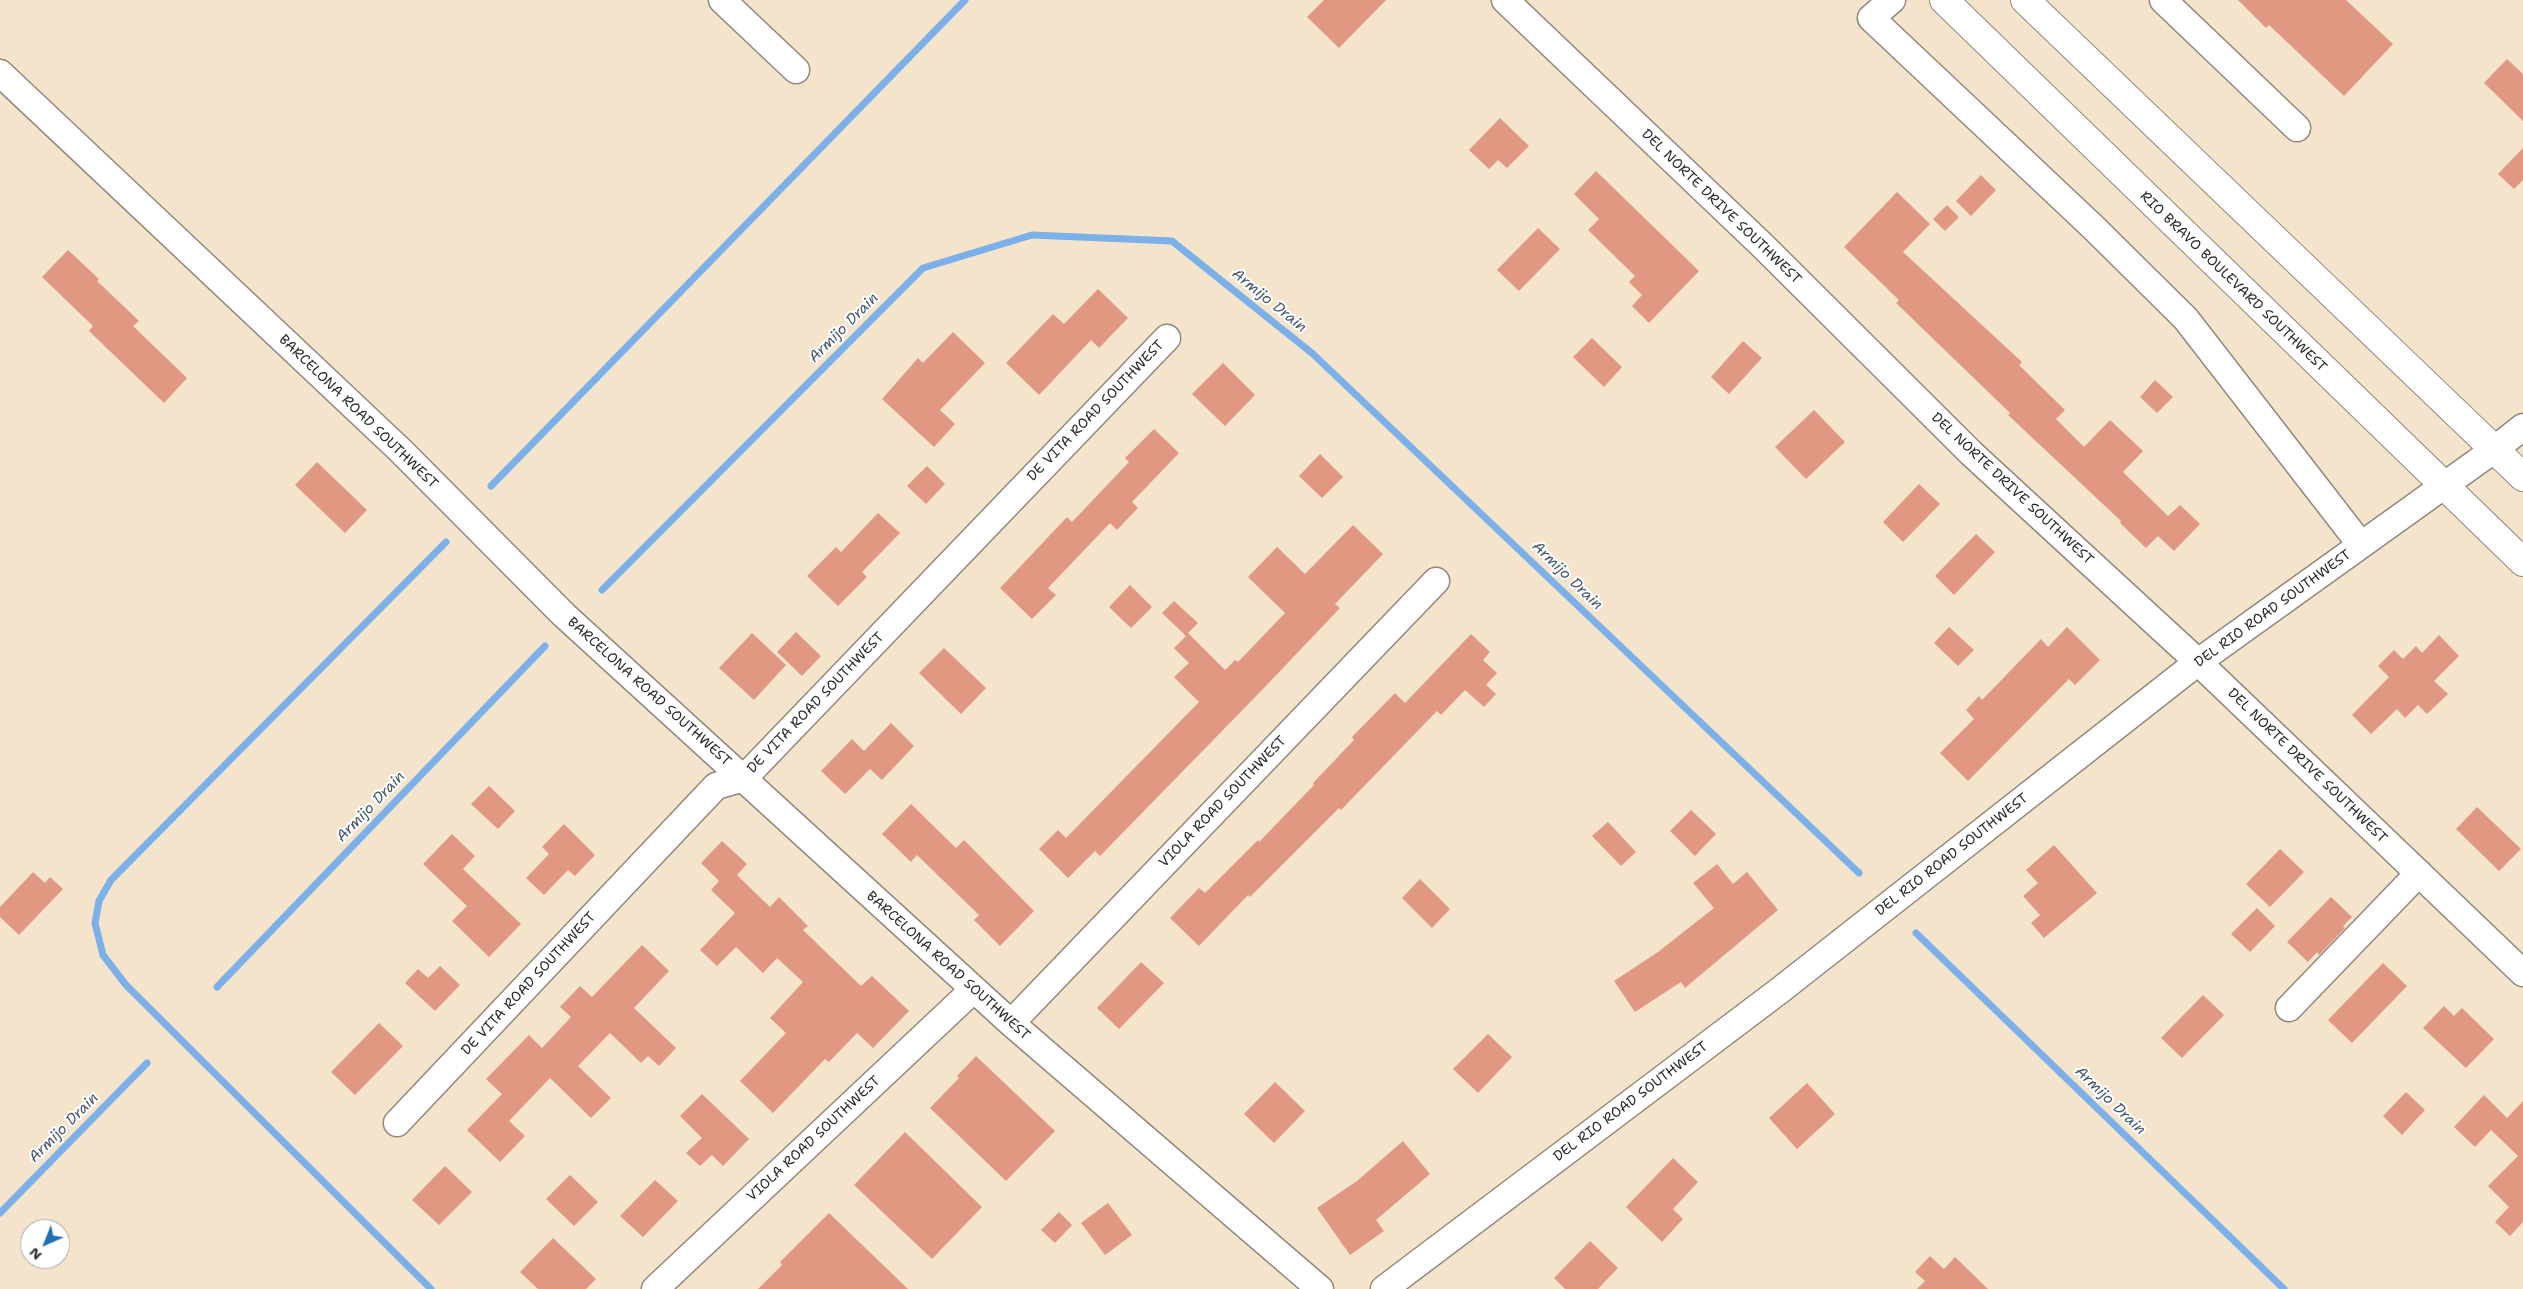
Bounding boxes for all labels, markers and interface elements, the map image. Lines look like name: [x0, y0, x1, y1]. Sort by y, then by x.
street label: DEL NORTE DRIVE SOUTHWEST: [1638, 126, 1804, 288]
street label: RIO BRAVO BOULEVARD SOUTHWEST: [2136, 188, 2330, 376]
water label: Armijo Drain: [1228, 265, 1310, 337]
water label: Armijo Drain: [805, 289, 883, 367]
street label: BARCELONA ROAD SOUTHWEST: [275, 331, 441, 493]
street label: DE VITA ROAD SOUTHWEST: [1024, 337, 1168, 485]
street label: DEL NORTE DRIVE SOUTHWEST: [1928, 409, 2096, 569]
water label: Armijo Drain: [1528, 538, 1606, 614]
street label: DEL RIO ROAD SOUTHWEST: [2192, 547, 2354, 671]
street label: BARCELONA ROAD SOUTHWEST: [564, 614, 734, 770]
street label: DE VITA ROAD SOUTHWEST: [744, 629, 888, 777]
street label: DEL NORTE DRIVE SOUTHWEST: [2224, 685, 2390, 847]
street label: VIOLA ROAD SOUTHWEST: [1156, 733, 1290, 871]
water label: Armijo Drain: [333, 768, 409, 846]
street label: DEL RIO ROAD SOUTHWEST: [1872, 790, 2032, 920]
street label: BARCELONA ROAD SOUTHWEST: [863, 888, 1033, 1044]
street label: DE VITA ROAD SOUTHWEST: [458, 909, 600, 1059]
street label: DEL RIO ROAD SOUTHWEST: [1550, 1038, 1712, 1166]
water label: Armijo Drain: [2071, 1063, 2149, 1139]
street label: VIOLA ROAD SOUTHWEST: [744, 1073, 884, 1205]
water label: Armijo Drain: [25, 1089, 103, 1167]
north arrow: [20, 1219, 70, 1269]
text: N: [25, 1244, 46, 1264]

